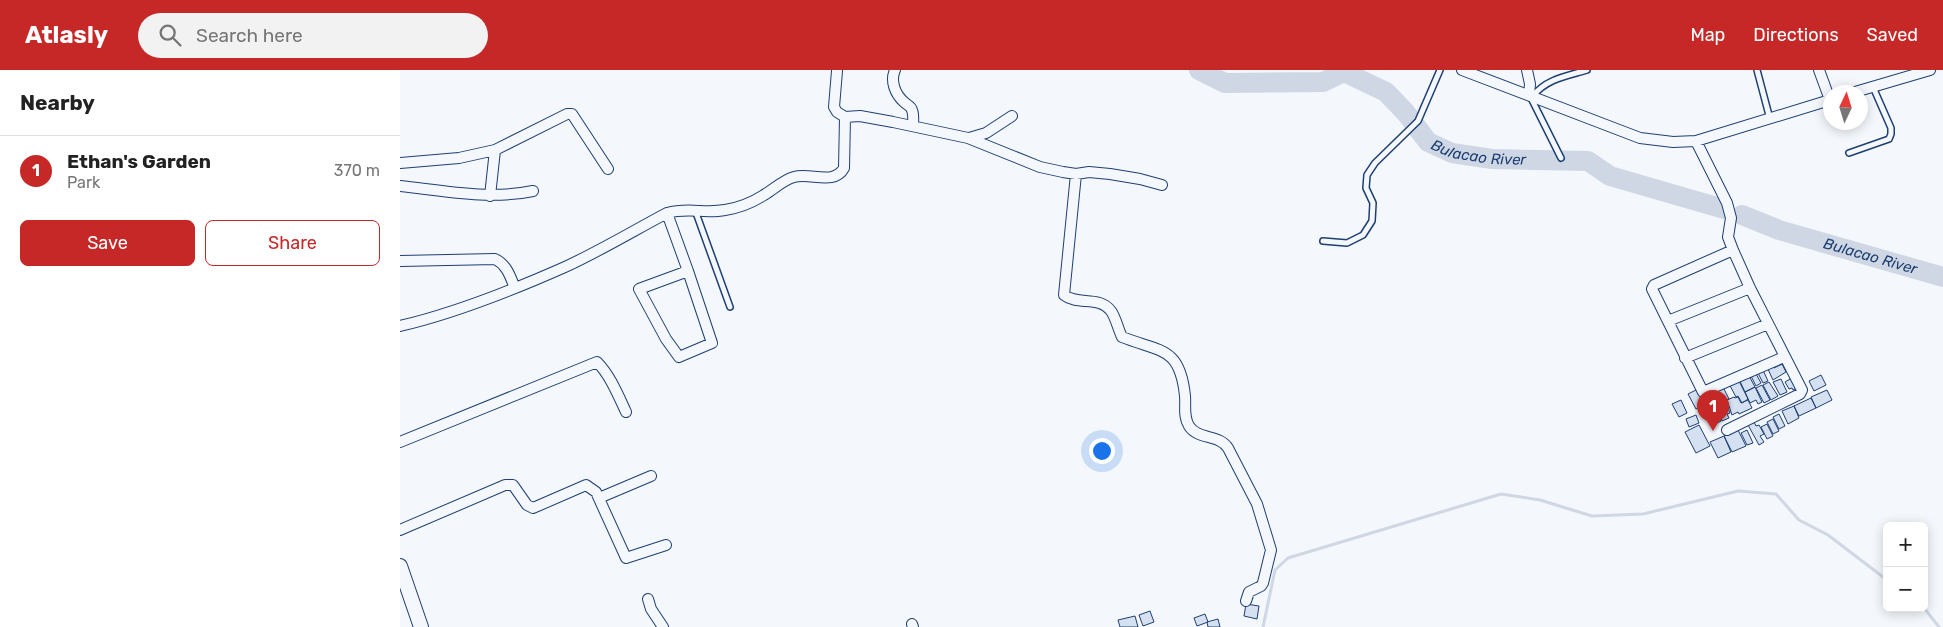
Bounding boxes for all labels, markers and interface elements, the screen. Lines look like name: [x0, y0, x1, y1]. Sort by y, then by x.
search box: [138, 13, 488, 58]
text: Atlasly: [25, 21, 108, 49]
icon: search: [156, 21, 184, 49]
text: Search here: [196, 24, 303, 47]
text: Map: [1690, 24, 1725, 46]
text: Directions: [1753, 24, 1839, 46]
text: Saved: [1867, 24, 1918, 46]
north arrow: [1823, 85, 1868, 130]
text: Nearby: [20, 90, 95, 115]
water label: Bulacao River: [1428, 136, 1528, 169]
text: Ethan's Garden: [67, 150, 211, 173]
text: 1: [32, 161, 40, 180]
text: 370 m: [334, 161, 380, 180]
text: Park: [67, 173, 100, 192]
button: Save: [20, 220, 195, 266]
button: Share: [205, 220, 380, 266]
water label: Bulacao River: [1821, 234, 1921, 279]
pin: 1: [1697, 390, 1729, 431]
your location: [1089, 438, 1115, 464]
map controls: [1883, 522, 1928, 612]
button: +: [1883, 522, 1928, 567]
button: −: [1883, 567, 1928, 612]

